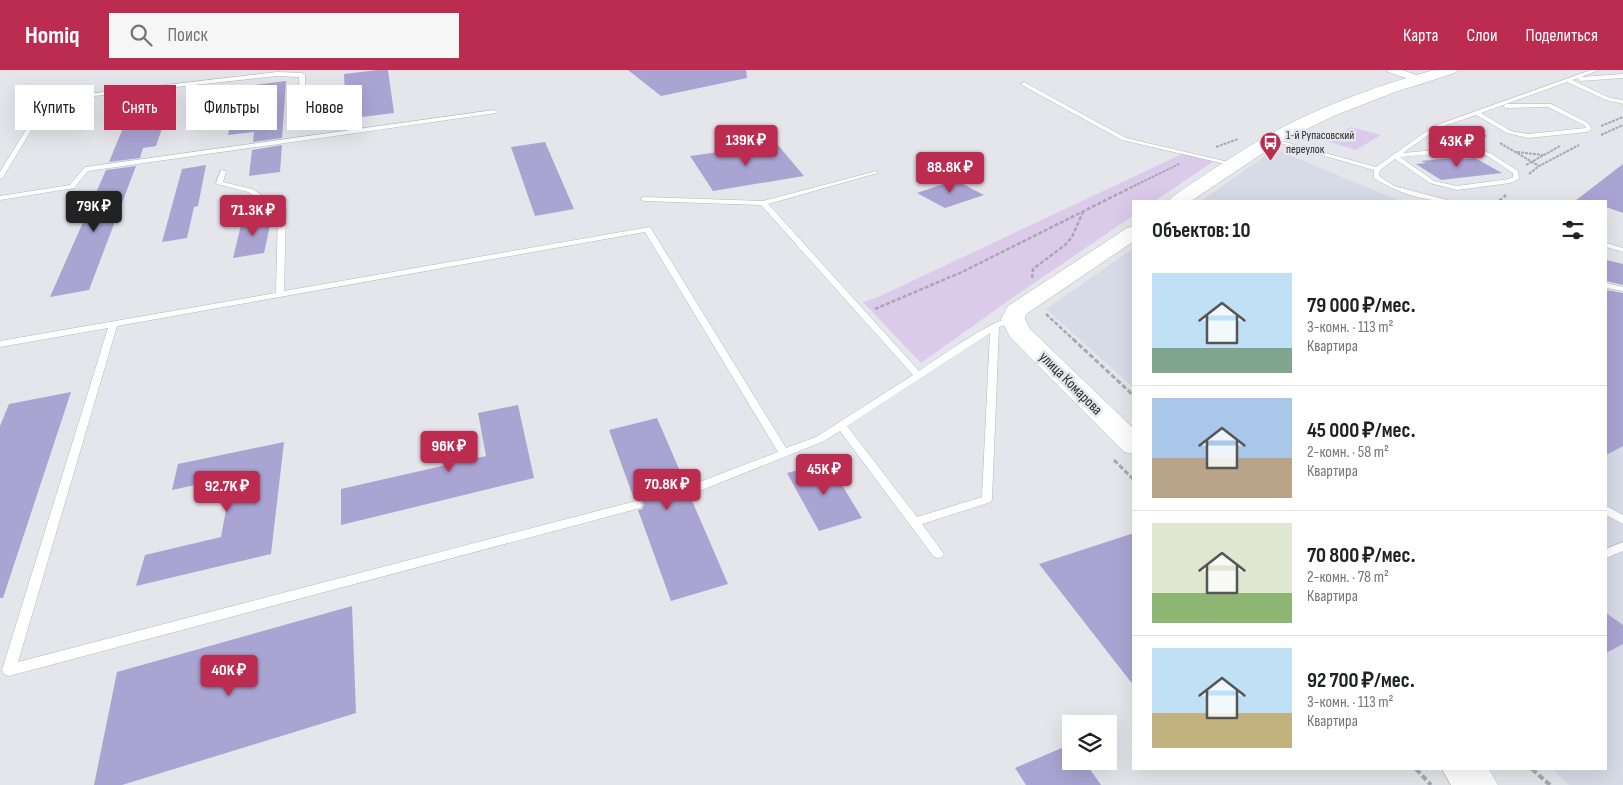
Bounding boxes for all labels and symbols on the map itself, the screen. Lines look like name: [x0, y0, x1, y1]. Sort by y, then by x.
pin: 139K ₽: [705, 124, 787, 167]
pin: 43K ₽: [1422, 126, 1492, 168]
place label: 1-й Рупасовский переулок: [1286, 128, 1354, 157]
bus stop icon: 1-й Рупасовский переулок: [1258, 130, 1282, 161]
pin: 88.8K ₽: [904, 152, 996, 194]
pin: 79K ₽: [59, 190, 129, 233]
pin: 71.3K ₽: [207, 194, 299, 237]
street label: улица Комарова: [1035, 348, 1106, 419]
pin: 96K ₽: [414, 430, 484, 473]
pin: 45K ₽: [789, 454, 859, 496]
pin: 70.8K ₽: [621, 468, 713, 511]
pin: 92.7K ₽: [181, 470, 273, 513]
pin: 40K ₽: [194, 654, 264, 697]

